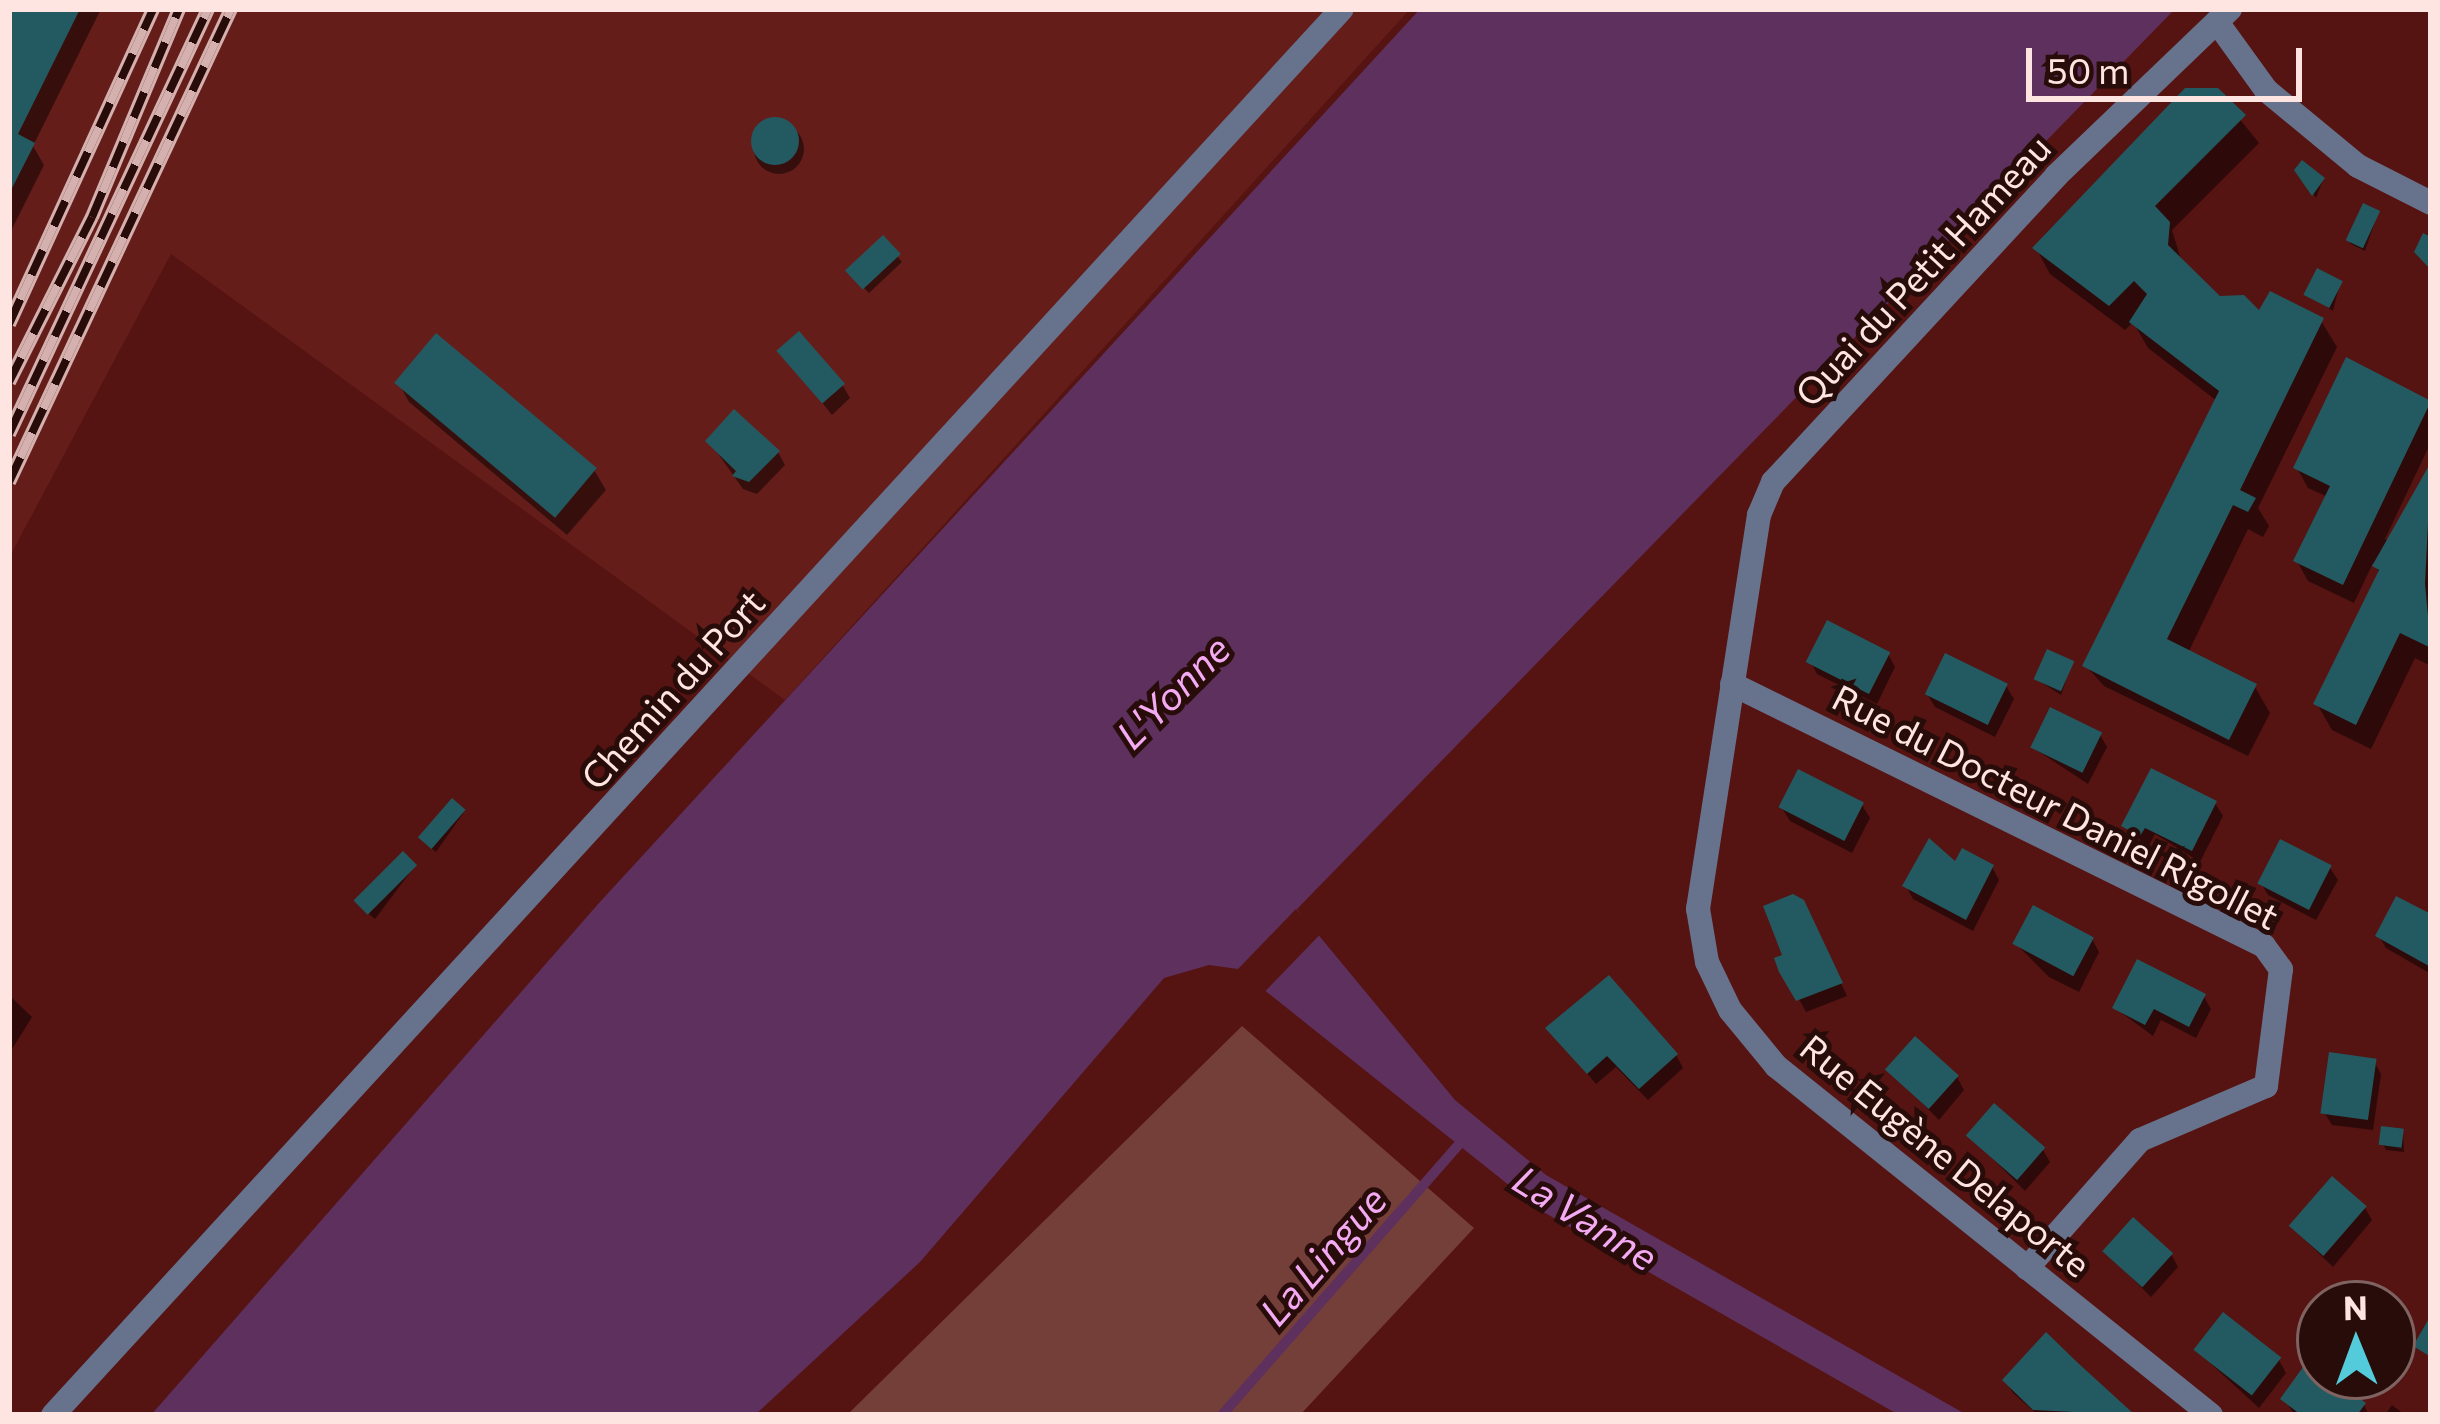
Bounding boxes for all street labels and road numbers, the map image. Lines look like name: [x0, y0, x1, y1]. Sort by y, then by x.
street label: Quai du Petit Hameau: [1786, 126, 2058, 414]
street label: Chemin du Port: [571, 581, 773, 797]
street label: Rue du Docteur Daniel Rigollet: [1826, 675, 2286, 937]
street label: Rue Eugène Delaporte: [1792, 1025, 2100, 1285]

